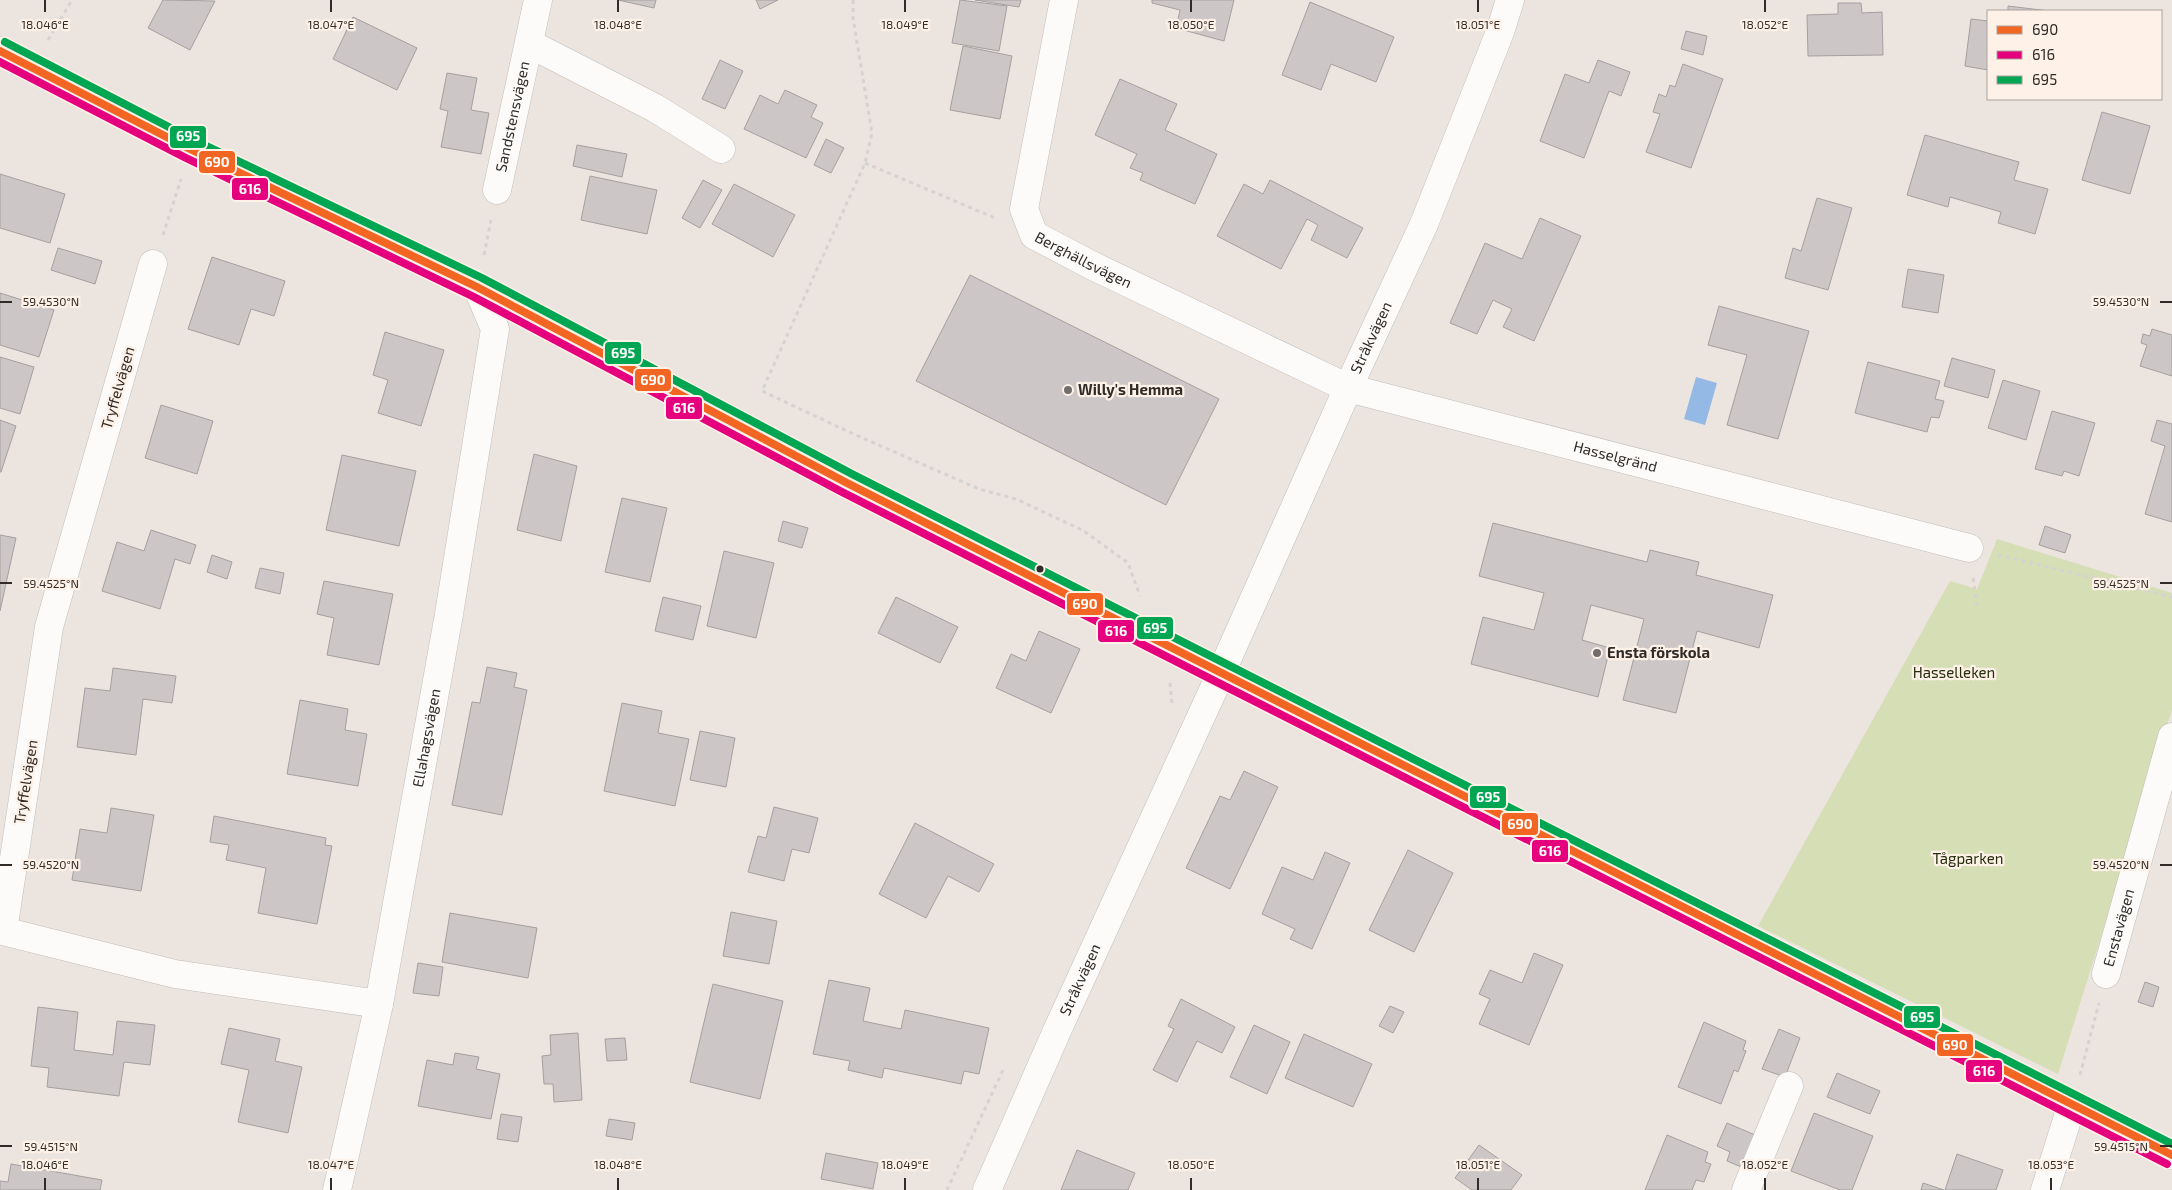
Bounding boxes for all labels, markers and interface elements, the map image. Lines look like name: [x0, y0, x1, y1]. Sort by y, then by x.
legend: [1987, 10, 2162, 100]
text: 18.046°E: [21, 17, 69, 31]
text: 18.047°E: [308, 17, 355, 31]
text: 18.048°E: [594, 17, 642, 31]
text: 18.049°E: [881, 17, 929, 31]
text: 18.050°E: [1168, 17, 1215, 31]
text: 18.051°E: [1456, 17, 1500, 31]
text: 18.052°E: [1742, 17, 1788, 31]
text: 690: [2032, 20, 2058, 38]
text: 616: [2032, 45, 2055, 63]
street label: Sandstensvägen: [491, 59, 533, 174]
text: 695: [2032, 70, 2057, 88]
line badge: 695: [169, 125, 207, 149]
text: 695: [176, 127, 200, 144]
line badge: 690: [198, 150, 236, 174]
text: 690: [204, 153, 230, 170]
line badge: 616: [231, 177, 269, 201]
text: 616: [239, 180, 261, 197]
street label: Berghällsvägen: [1032, 227, 1135, 291]
text: 59.4530°N: [23, 294, 79, 308]
text: 59.4530°N: [2093, 294, 2149, 308]
street label: Stråkvägen: [1346, 298, 1395, 376]
line badge: 695: [604, 341, 642, 365]
street label: Tryffelvägen: [97, 344, 137, 431]
text: 695: [611, 344, 635, 361]
line badge: 690: [634, 368, 672, 392]
text: 690: [640, 371, 666, 388]
place label: Willy's Hemma: [1078, 380, 1183, 399]
marker: Willy's Hemma: [1062, 384, 1074, 396]
line badge: 616: [665, 396, 703, 420]
text: 616: [673, 399, 695, 416]
street label: Hasselgränd: [1572, 436, 1659, 475]
unlabelled marker: [1035, 564, 1045, 574]
text: 59.4525°N: [23, 576, 79, 590]
text: 59.4525°N: [2093, 576, 2149, 590]
line badge: 690: [1066, 592, 1104, 616]
text: 690: [1072, 595, 1098, 612]
line badge: 695: [1136, 616, 1174, 640]
line badge: 616: [1097, 619, 1135, 643]
text: 695: [1143, 619, 1167, 636]
text: 616: [1105, 622, 1127, 639]
place label: Ensta förskola: [1607, 643, 1710, 661]
marker: Ensta förskola: [1591, 647, 1603, 659]
park label: Hasselleken: [1913, 663, 1995, 681]
street label: Ellahagsvägen: [408, 687, 443, 788]
street label: Tryffelvägen: [9, 738, 41, 825]
line badge: 695: [1469, 785, 1507, 809]
text: 695: [1476, 788, 1500, 805]
line badge: 690: [1501, 812, 1539, 836]
text: 690: [1507, 815, 1533, 832]
line badge: 616: [1531, 839, 1569, 863]
text: 616: [1539, 842, 1561, 859]
park label: Tågparken: [1932, 849, 2004, 867]
text: 59.4520°N: [23, 857, 79, 871]
text: 59.4520°N: [2093, 857, 2149, 871]
street label: Enstavägen: [2099, 887, 2137, 968]
street label: Stråkvägen: [1055, 941, 1104, 1018]
line badge: 695: [1903, 1005, 1941, 1029]
text: 695: [1910, 1008, 1934, 1025]
line badge: 690: [1936, 1033, 1974, 1057]
text: 690: [1942, 1036, 1968, 1053]
line badge: 616: [1965, 1059, 2003, 1083]
text: 616: [1973, 1062, 1995, 1079]
text: 59.4515°N: [24, 1139, 78, 1153]
text: 59.4515°N: [2094, 1139, 2148, 1153]
text: 18.046°E: [21, 1157, 69, 1171]
text: 18.047°E: [308, 1157, 355, 1171]
text: 18.048°E: [594, 1157, 642, 1171]
text: 18.049°E: [881, 1157, 929, 1171]
text: 18.050°E: [1168, 1157, 1215, 1171]
text: 18.051°E: [1456, 1157, 1500, 1171]
text: 18.052°E: [1742, 1157, 1788, 1171]
text: 18.053°E: [2028, 1157, 2074, 1171]

